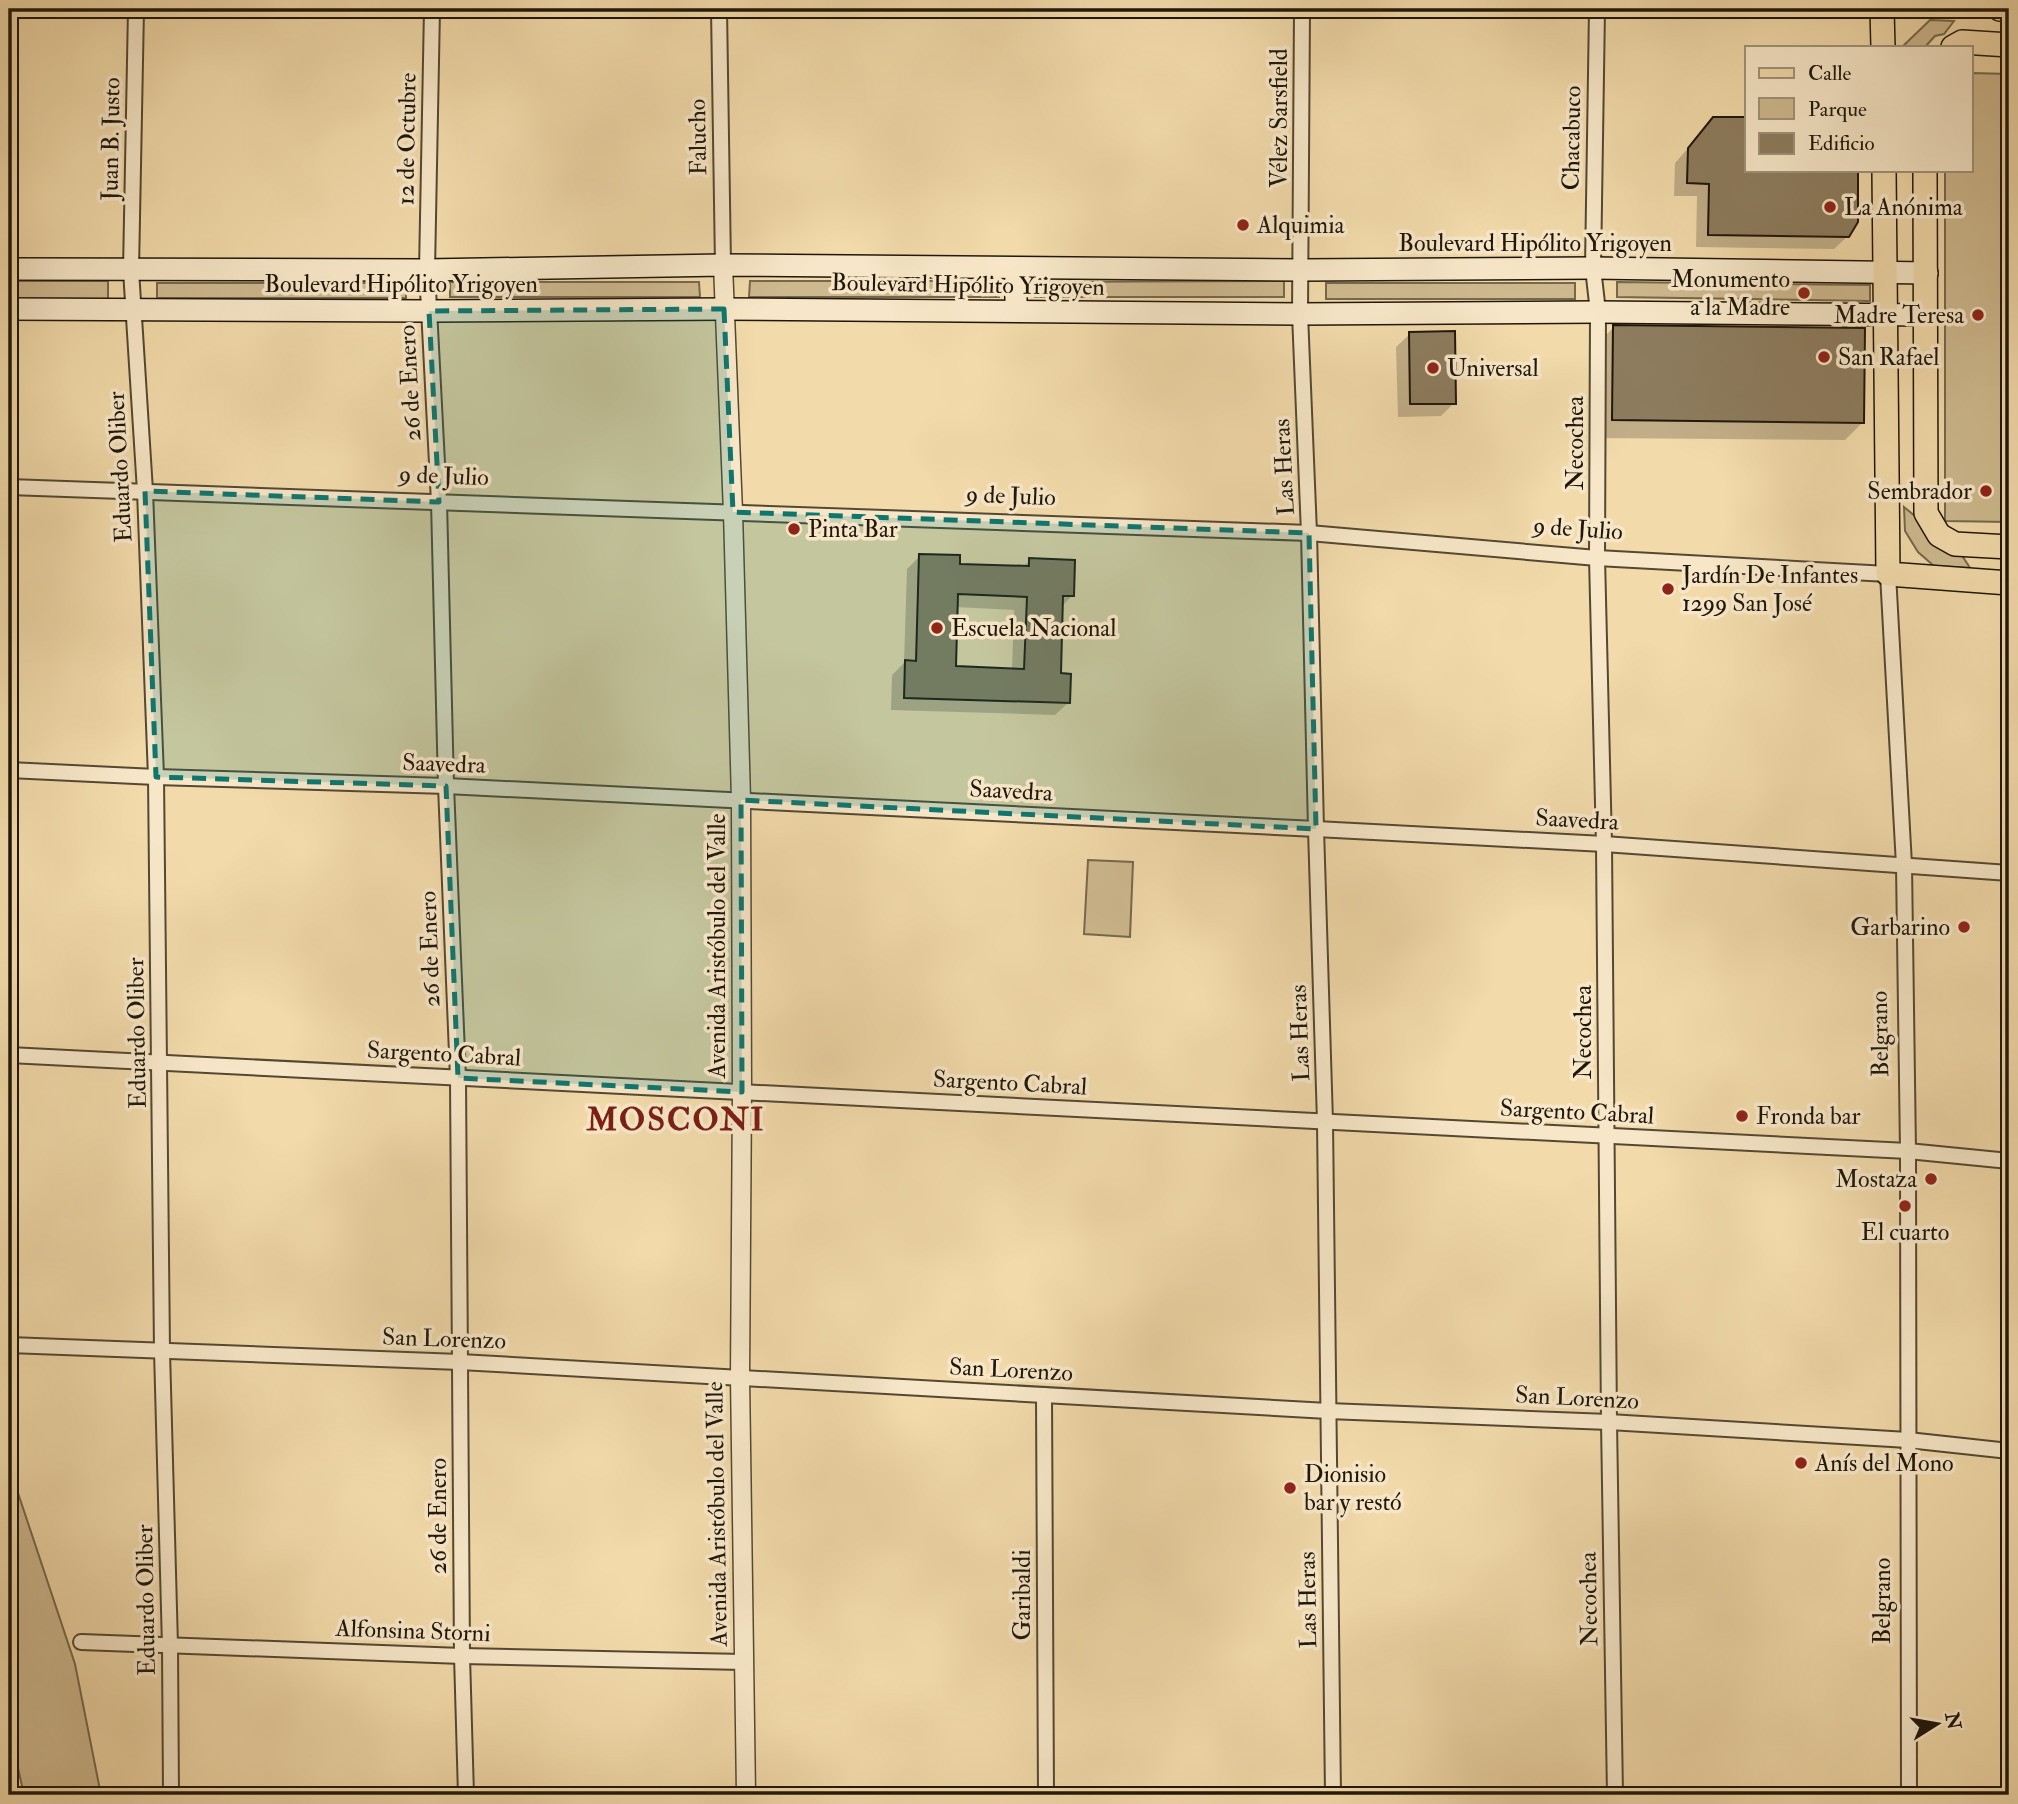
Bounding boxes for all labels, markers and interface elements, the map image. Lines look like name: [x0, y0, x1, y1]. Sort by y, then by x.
legend: [1745, 46, 1972, 172]
street label: Vélez Sarsfield: [1264, 48, 1295, 188]
text: Calle: [1808, 60, 1852, 87]
street label: 12 de Octubre: [390, 72, 424, 206]
street label: Juan B. Justo: [94, 77, 128, 202]
street label: Chacabuco: [1556, 85, 1588, 191]
text: Parque: [1808, 96, 1867, 123]
street label: Falucho: [682, 98, 714, 176]
text: Edificio: [1808, 130, 1875, 157]
place label: La Anónima: [1844, 192, 1964, 223]
marker: La Anónima: [1822, 199, 1838, 215]
place label: Alquimia: [1256, 210, 1346, 241]
marker: Alquimia: [1235, 217, 1251, 233]
street label: Boulevard Hipólito Yrigoyen: [1398, 228, 1672, 259]
place label: Monumento a la Madre: [1671, 264, 1790, 323]
street label: Boulevard Hipólito Yrigoyen: [831, 267, 1105, 303]
street label: Boulevard Hipólito Yrigoyen: [264, 269, 538, 300]
marker: Monumento a la Madre: [1796, 285, 1812, 301]
place label: Madre Teresa: [1833, 300, 1965, 331]
marker: Madre Teresa: [1970, 307, 1986, 323]
street label: 26 de Enero: [391, 324, 429, 442]
place label: San Rafael: [1838, 342, 1940, 373]
marker: San Rafael: [1816, 349, 1832, 365]
place label: Universal: [1447, 353, 1539, 384]
marker: Universal: [1425, 360, 1441, 376]
street label: Eduardo Oliber: [101, 391, 139, 543]
street label: Necochea: [1560, 395, 1591, 490]
street label: Las Heras: [1266, 418, 1302, 516]
street label: 9 de Julio: [397, 459, 489, 493]
place label: Sembrador: [1867, 476, 1972, 507]
street label: 9 de Julio: [964, 479, 1056, 513]
marker: Sembrador: [1978, 483, 1994, 499]
street label: 9 de Julio: [1530, 510, 1624, 548]
place label: Pinta Bar: [808, 514, 898, 545]
marker: Pinta Bar: [786, 521, 802, 537]
place label: Jardín De Infantes 1299 San José: [1681, 560, 1858, 619]
marker: Jardín De Infantes 1299 San José: [1660, 581, 1676, 597]
place label: Escuela Nacional: [951, 613, 1116, 644]
marker: Escuela Nacional: [929, 620, 945, 636]
street label: Saavedra: [402, 747, 487, 781]
street label: Saavedra: [968, 773, 1055, 809]
street label: Saavedra: [1534, 802, 1621, 838]
street label: Avenida Aristóbulo del Valle: [702, 813, 733, 1080]
street label: 26 de Enero: [412, 890, 448, 1008]
place label: Garbarino: [1850, 912, 1950, 943]
marker: Garbarino: [1956, 919, 1972, 935]
street label: Eduardo Oliber: [120, 957, 154, 1109]
street label: Las Heras: [1283, 984, 1317, 1082]
street label: Necochea: [1568, 984, 1599, 1079]
street label: Belgrano: [1864, 991, 1896, 1077]
street label: Sargento Cabral: [366, 1034, 522, 1074]
street label: Sargento Cabral: [932, 1063, 1088, 1103]
street label: Sargento Cabral: [1499, 1092, 1655, 1132]
district label: MOSCONI: [586, 1100, 766, 1140]
place label: Fronda bar: [1756, 1101, 1861, 1132]
marker: Fronda bar: [1734, 1108, 1750, 1124]
place label: Mostaza: [1835, 1164, 1918, 1195]
marker: Mostaza: [1923, 1171, 1939, 1187]
marker: El cuarto: [1897, 1198, 1913, 1214]
place label: El cuarto: [1861, 1217, 1949, 1248]
street label: San Lorenzo: [381, 1321, 507, 1357]
street label: San Lorenzo: [948, 1351, 1074, 1389]
street label: San Lorenzo: [1514, 1379, 1640, 1417]
street label: Avenida Aristóbulo del Valle: [699, 1381, 735, 1648]
place label: Anís del Mono: [1814, 1448, 1954, 1479]
marker: Anís del Mono: [1793, 1455, 1809, 1471]
street label: 26 de Enero: [423, 1458, 454, 1574]
place label: Dionisio bar y restó: [1304, 1459, 1402, 1518]
marker: Dionisio bar y restó: [1282, 1480, 1298, 1496]
street label: Eduardo Oliber: [129, 1524, 163, 1676]
street label: Garibaldi: [1007, 1549, 1038, 1641]
street label: Necochea: [1573, 1550, 1605, 1646]
street label: Las Heras: [1292, 1551, 1324, 1649]
street label: Belgrano: [1867, 1558, 1898, 1644]
street label: Alfonsina Storni: [334, 1613, 491, 1649]
north arrow: [1902, 1688, 1972, 1758]
text: N: [1939, 1709, 1966, 1733]

